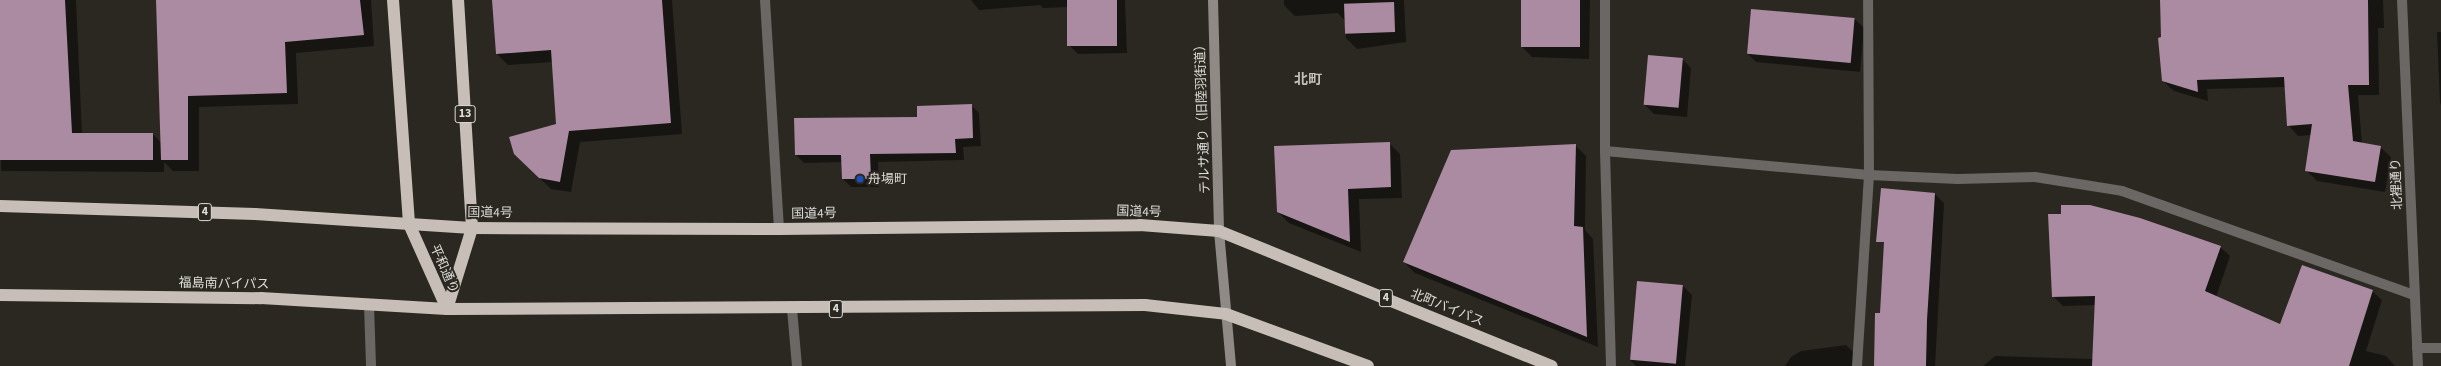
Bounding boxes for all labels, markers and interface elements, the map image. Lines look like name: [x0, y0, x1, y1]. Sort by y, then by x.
street label: テルサ通り（旧陸羽街道）: [1192, 38, 1214, 194]
district label: 北町: [1294, 72, 1322, 88]
road number: 13: [454, 104, 476, 124]
street label: 北裡通り: [2388, 158, 2406, 210]
place label: 舟場町: [868, 171, 907, 187]
marker: 舟場町: [855, 174, 865, 184]
road number: 4: [197, 202, 213, 222]
street label: 国道4号: [1116, 203, 1162, 221]
street label: 国道4号: [467, 205, 513, 221]
street label: 国道4号: [791, 206, 837, 222]
street label: 平和通り: [426, 242, 462, 296]
street label: 福島南バイパス: [178, 275, 270, 293]
street label: 北町バイパス: [1408, 286, 1486, 330]
road number: 4: [1378, 288, 1394, 308]
road number: 4: [828, 299, 844, 319]

